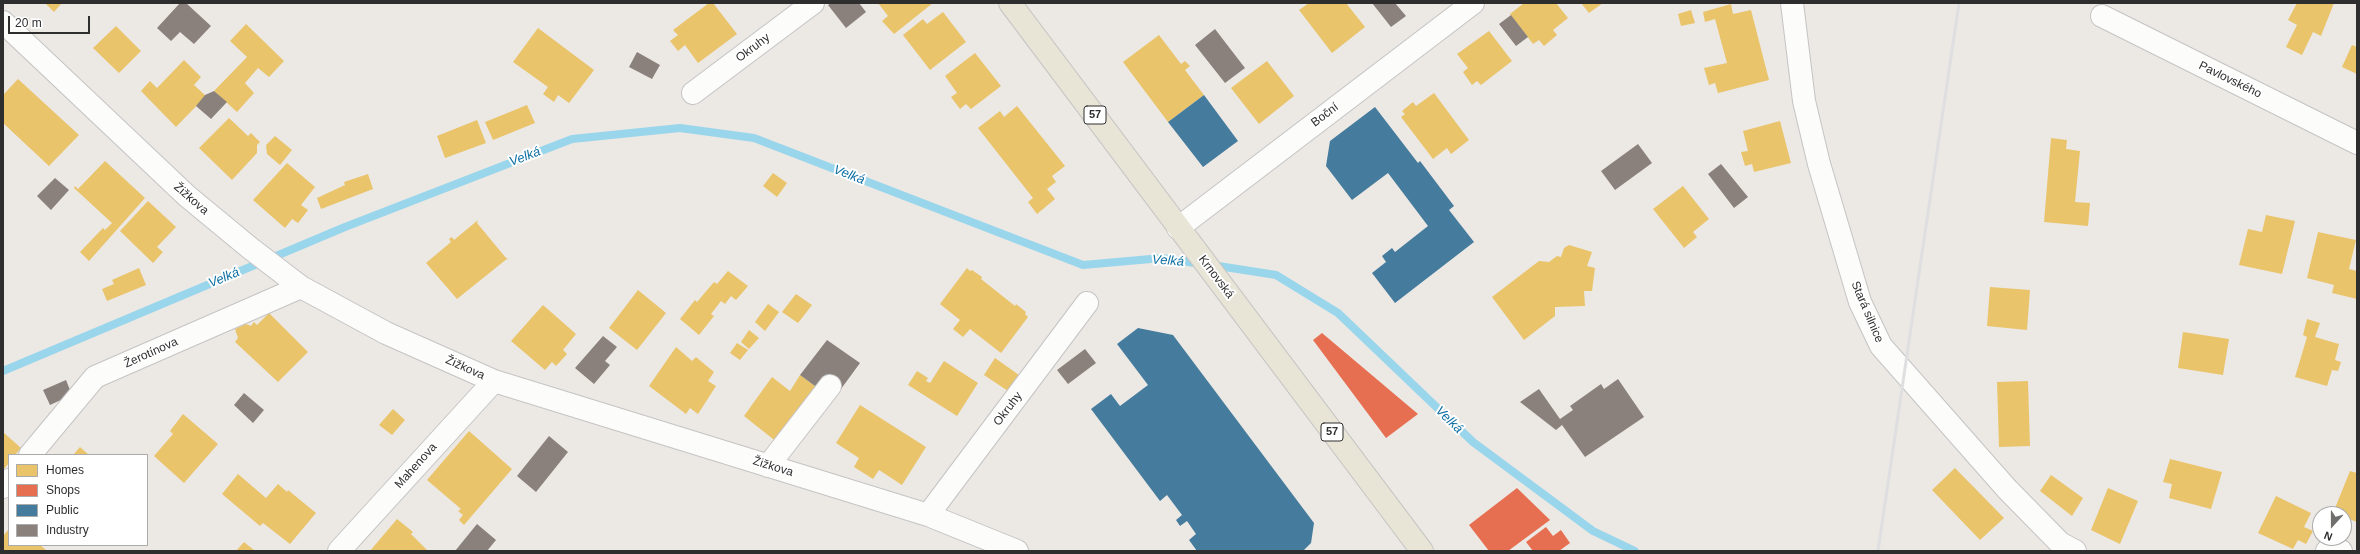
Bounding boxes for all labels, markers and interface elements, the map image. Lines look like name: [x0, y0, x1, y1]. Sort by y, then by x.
scale bar: [10, 8, 92, 34]
text: 20 m: [15, 16, 42, 30]
street label: Okruhy: [733, 31, 773, 65]
street label: Pavlovského: [2196, 59, 2264, 101]
street label: Boční: [1308, 100, 1342, 130]
road number: 57: [1084, 106, 1106, 124]
water label: Velká: [507, 144, 543, 170]
water label: Velká: [831, 162, 867, 188]
street label: Žižkova: [171, 180, 211, 218]
water label: Velká: [1151, 252, 1185, 270]
street label: Krnovská: [1195, 253, 1237, 301]
water label: Velká: [206, 265, 242, 291]
street label: Stará silnice: [1848, 279, 1886, 345]
street label: Žerotínova: [122, 335, 180, 371]
street label: Žižkova: [443, 353, 487, 383]
street label: Okruhy: [991, 389, 1025, 429]
water label: Velká: [1432, 403, 1466, 437]
road number: 57: [1321, 423, 1343, 441]
street label: Mahenova: [392, 440, 440, 492]
legend: [8, 454, 148, 546]
street label: Žižkova: [751, 454, 795, 480]
text: Homes: [46, 463, 84, 477]
text: Shops: [46, 483, 80, 497]
text: Public: [46, 503, 79, 517]
north arrow: [2312, 506, 2352, 546]
text: Industry: [46, 523, 89, 537]
text: N: [2322, 529, 2334, 543]

